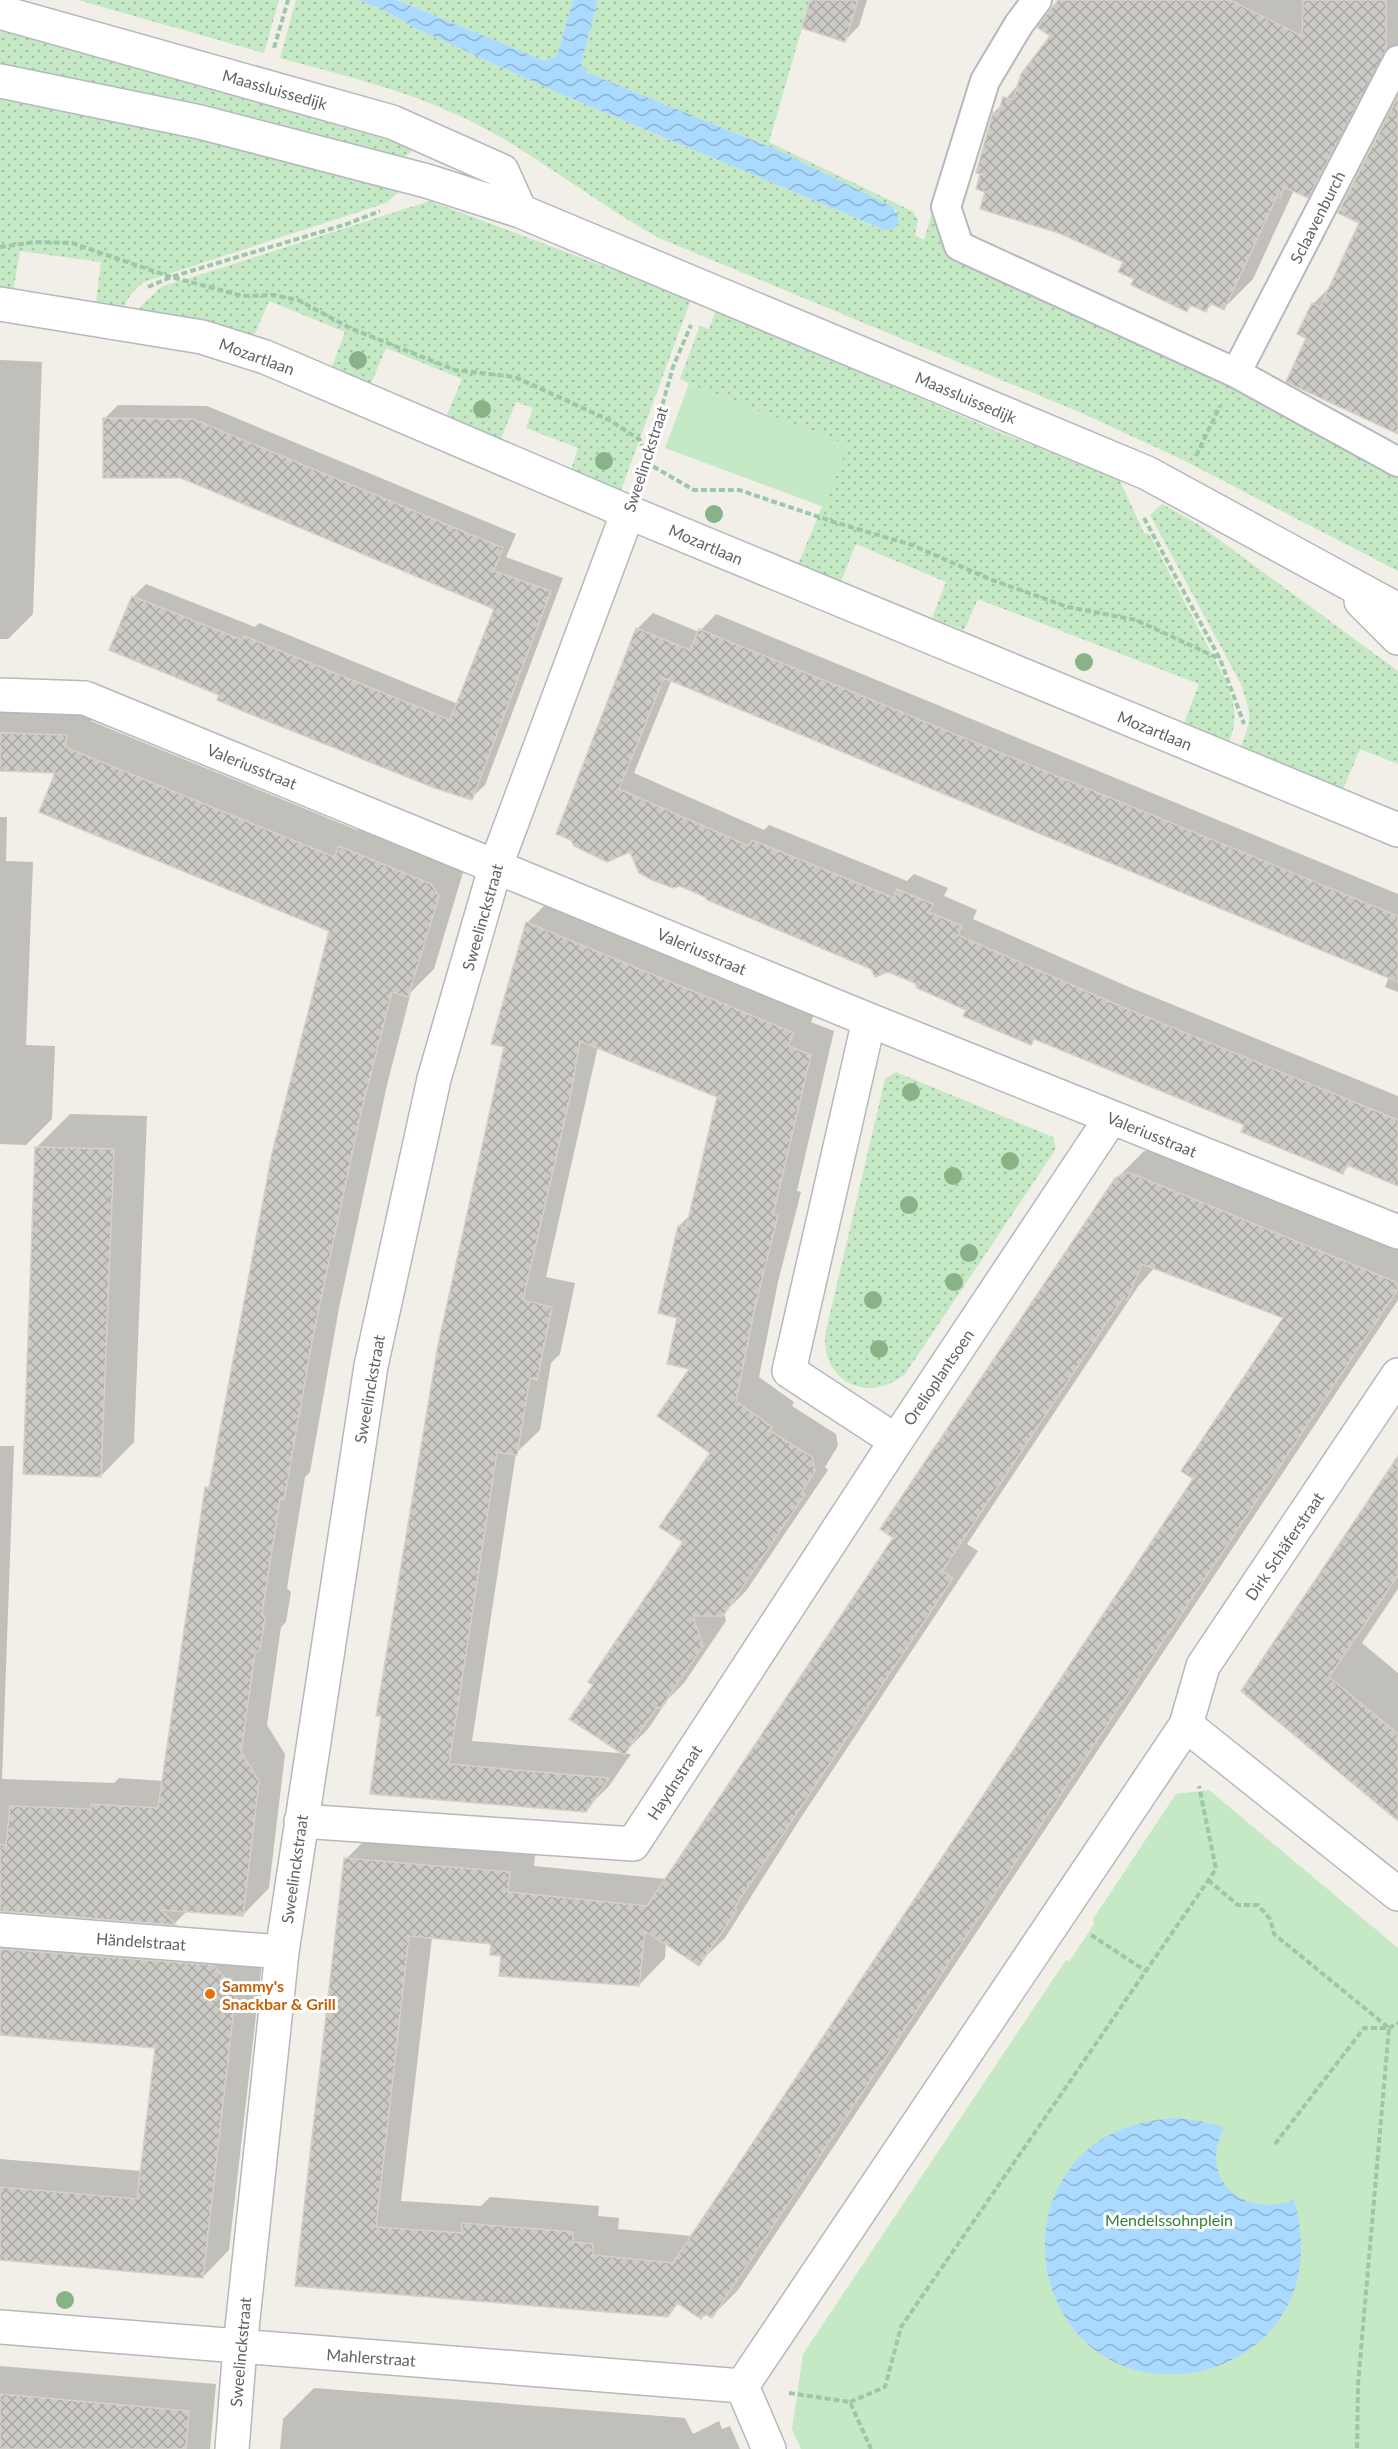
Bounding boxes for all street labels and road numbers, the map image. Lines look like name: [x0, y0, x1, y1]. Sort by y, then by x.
street label: Maassluissedijk: [220, 65, 330, 113]
street label: Sclaavenburch: [1286, 168, 1348, 266]
street label: Mozartlaan: [217, 334, 297, 378]
street label: Maassluissedijk: [913, 367, 1020, 427]
street label: Sweelinckstraat: [619, 404, 671, 514]
street label: Mozartlaan: [666, 520, 746, 568]
street label: Mozartlaan: [1115, 706, 1195, 754]
street label: Valeriusstraat: [204, 739, 300, 793]
street label: Sweelinckstraat: [458, 861, 506, 972]
street label: Valeriusstraat: [654, 924, 750, 978]
street label: Valeriusstraat: [1104, 1107, 1200, 1161]
street label: Orelioplantsoen: [899, 1325, 977, 1429]
street label: Sweelinckstraat: [350, 1333, 388, 1445]
street label: Dirk Schäferstraat: [1241, 1488, 1327, 1604]
street label: Haydnstraat: [643, 1741, 705, 1823]
street label: Sweelinckstraat: [277, 1813, 311, 1925]
street label: Händelstraat: [95, 1928, 187, 1954]
street label: Sweelinckstraat: [226, 2296, 254, 2408]
street label: Mahlerstraat: [326, 2344, 417, 2370]

